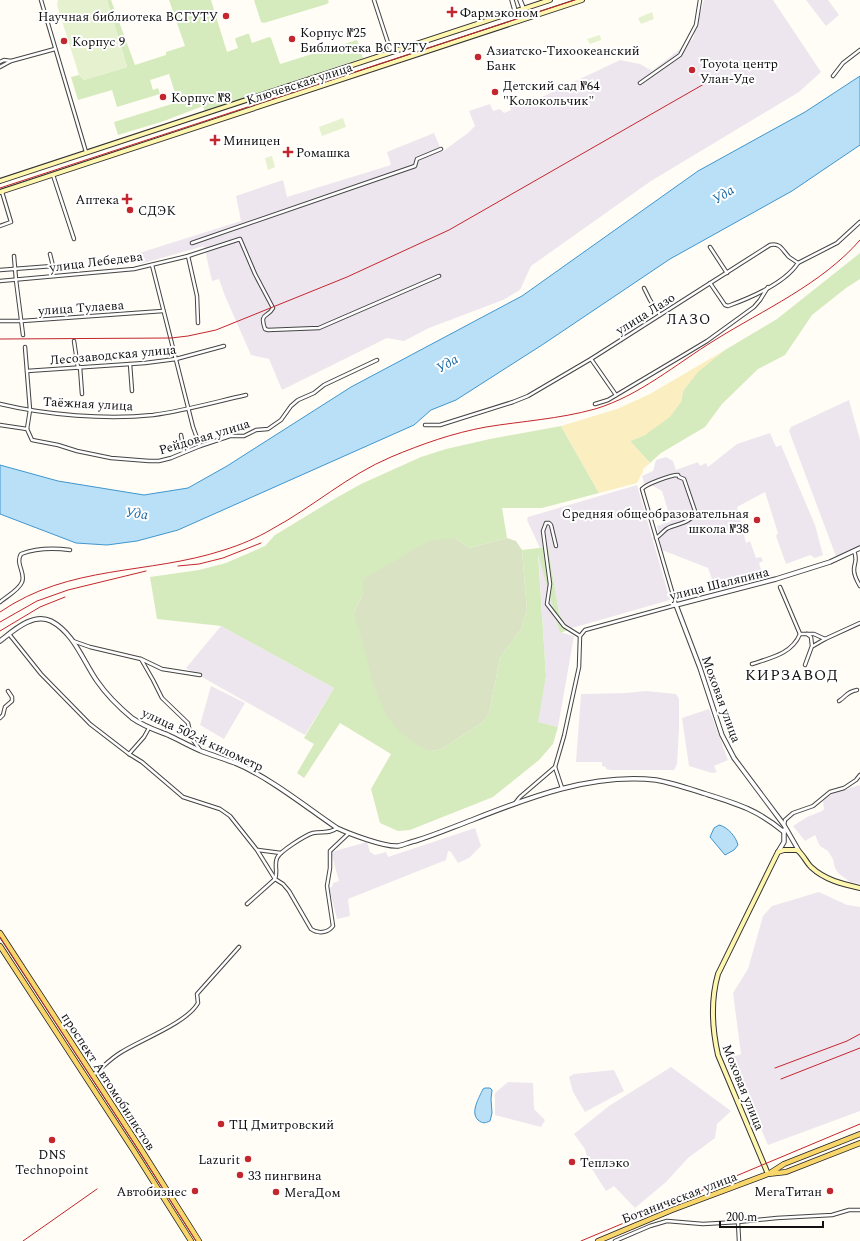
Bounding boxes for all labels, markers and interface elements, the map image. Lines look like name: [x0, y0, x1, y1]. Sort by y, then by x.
place label: Фармэконом: [460, 3, 538, 23]
place label: Научная библиотека ВСГУТУ: [38, 7, 218, 27]
marker: Фармэконом: [447, 7, 457, 17]
marker: Научная библиотека ВСГУТУ: [221, 11, 231, 21]
place label: Корпус №25 Библиотека ВСГУТУ: [300, 23, 427, 58]
place label: Корпус 9: [72, 32, 126, 52]
marker: Корпус №25 Библиотека ВСГУТУ: [287, 34, 297, 44]
marker: Корпус 9: [59, 36, 69, 46]
place label: Азиатско-Тихоокеанский Банк: [486, 41, 640, 76]
marker: Азиатско-Тихоокеанский Банк: [473, 52, 483, 62]
place label: Toyota центр Улан-Уде: [700, 54, 778, 89]
street label: Ключевская улица: [244, 57, 356, 111]
marker: Toyota центр Улан-Уде: [687, 65, 697, 75]
place label: Детский сад №64 "Колокольчик": [503, 76, 600, 111]
marker: Детский сад №64 "Колокольчик": [490, 87, 500, 97]
place label: Корпус №8: [171, 88, 231, 108]
marker: Корпус №8: [158, 92, 168, 102]
place label: Миницен: [223, 131, 281, 151]
marker: Миницен: [210, 135, 220, 145]
place label: Ромашка: [296, 143, 351, 163]
marker: Ромашка: [283, 147, 293, 157]
water label: Уда: [708, 180, 738, 209]
place label: Аптека: [76, 190, 120, 210]
marker: Аптека: [122, 194, 132, 204]
place label: СДЭК: [138, 201, 176, 221]
marker: СДЭК: [125, 205, 135, 215]
street label: улица Лебедева: [47, 246, 145, 278]
street label: улица Лазо: [611, 288, 679, 341]
street label: улица Тулаева: [36, 295, 125, 321]
district label: ЛАЗО: [667, 309, 711, 330]
street label: Лесозаводская улица: [49, 339, 178, 370]
water label: Уда: [432, 349, 462, 378]
street label: Таёжная улица: [42, 392, 134, 416]
street label: Рейдовая улица: [156, 413, 253, 460]
water label: Уда: [125, 502, 149, 525]
place label: Средняя общеобразовательная школа №38: [562, 504, 749, 539]
marker: Средняя общеобразовательная школа №38: [752, 515, 762, 525]
street label: улица Шаляпина: [666, 562, 772, 606]
street label: Моховая улица: [696, 653, 746, 746]
district label: КИРЗАВОД: [745, 664, 839, 687]
street label: улица 502-й километр: [138, 703, 267, 777]
street label: проспект Автомобилистов: [56, 1009, 161, 1155]
street label: Моховая улица: [717, 1041, 770, 1134]
place label: ТЦ Дмитровский: [229, 1115, 334, 1135]
marker: ТЦ Дмитровский: [216, 1119, 226, 1129]
marker: DNS Technopoint: [47, 1135, 57, 1145]
place label: DNS Technopoint: [15, 1145, 89, 1180]
place label: Lazurit: [198, 1150, 240, 1170]
place label: Теплэко: [580, 1153, 629, 1173]
marker: Lazurit: [243, 1154, 253, 1164]
marker: Теплэко: [567, 1157, 577, 1167]
place label: 33 пингвина: [248, 1166, 322, 1186]
street label: Ботаническая улица: [619, 1166, 741, 1229]
marker: 33 пингвина: [235, 1170, 245, 1180]
place label: Автобизнес: [116, 1182, 187, 1202]
place label: МегаТитан: [754, 1182, 822, 1202]
place label: МегаДом: [284, 1183, 341, 1203]
marker: Автобизнес: [190, 1186, 200, 1196]
marker: МегаТитан: [825, 1186, 835, 1196]
marker: МегаДом: [271, 1187, 281, 1197]
scale bar: [720, 1203, 823, 1229]
text: 200 m: [726, 1208, 757, 1227]

